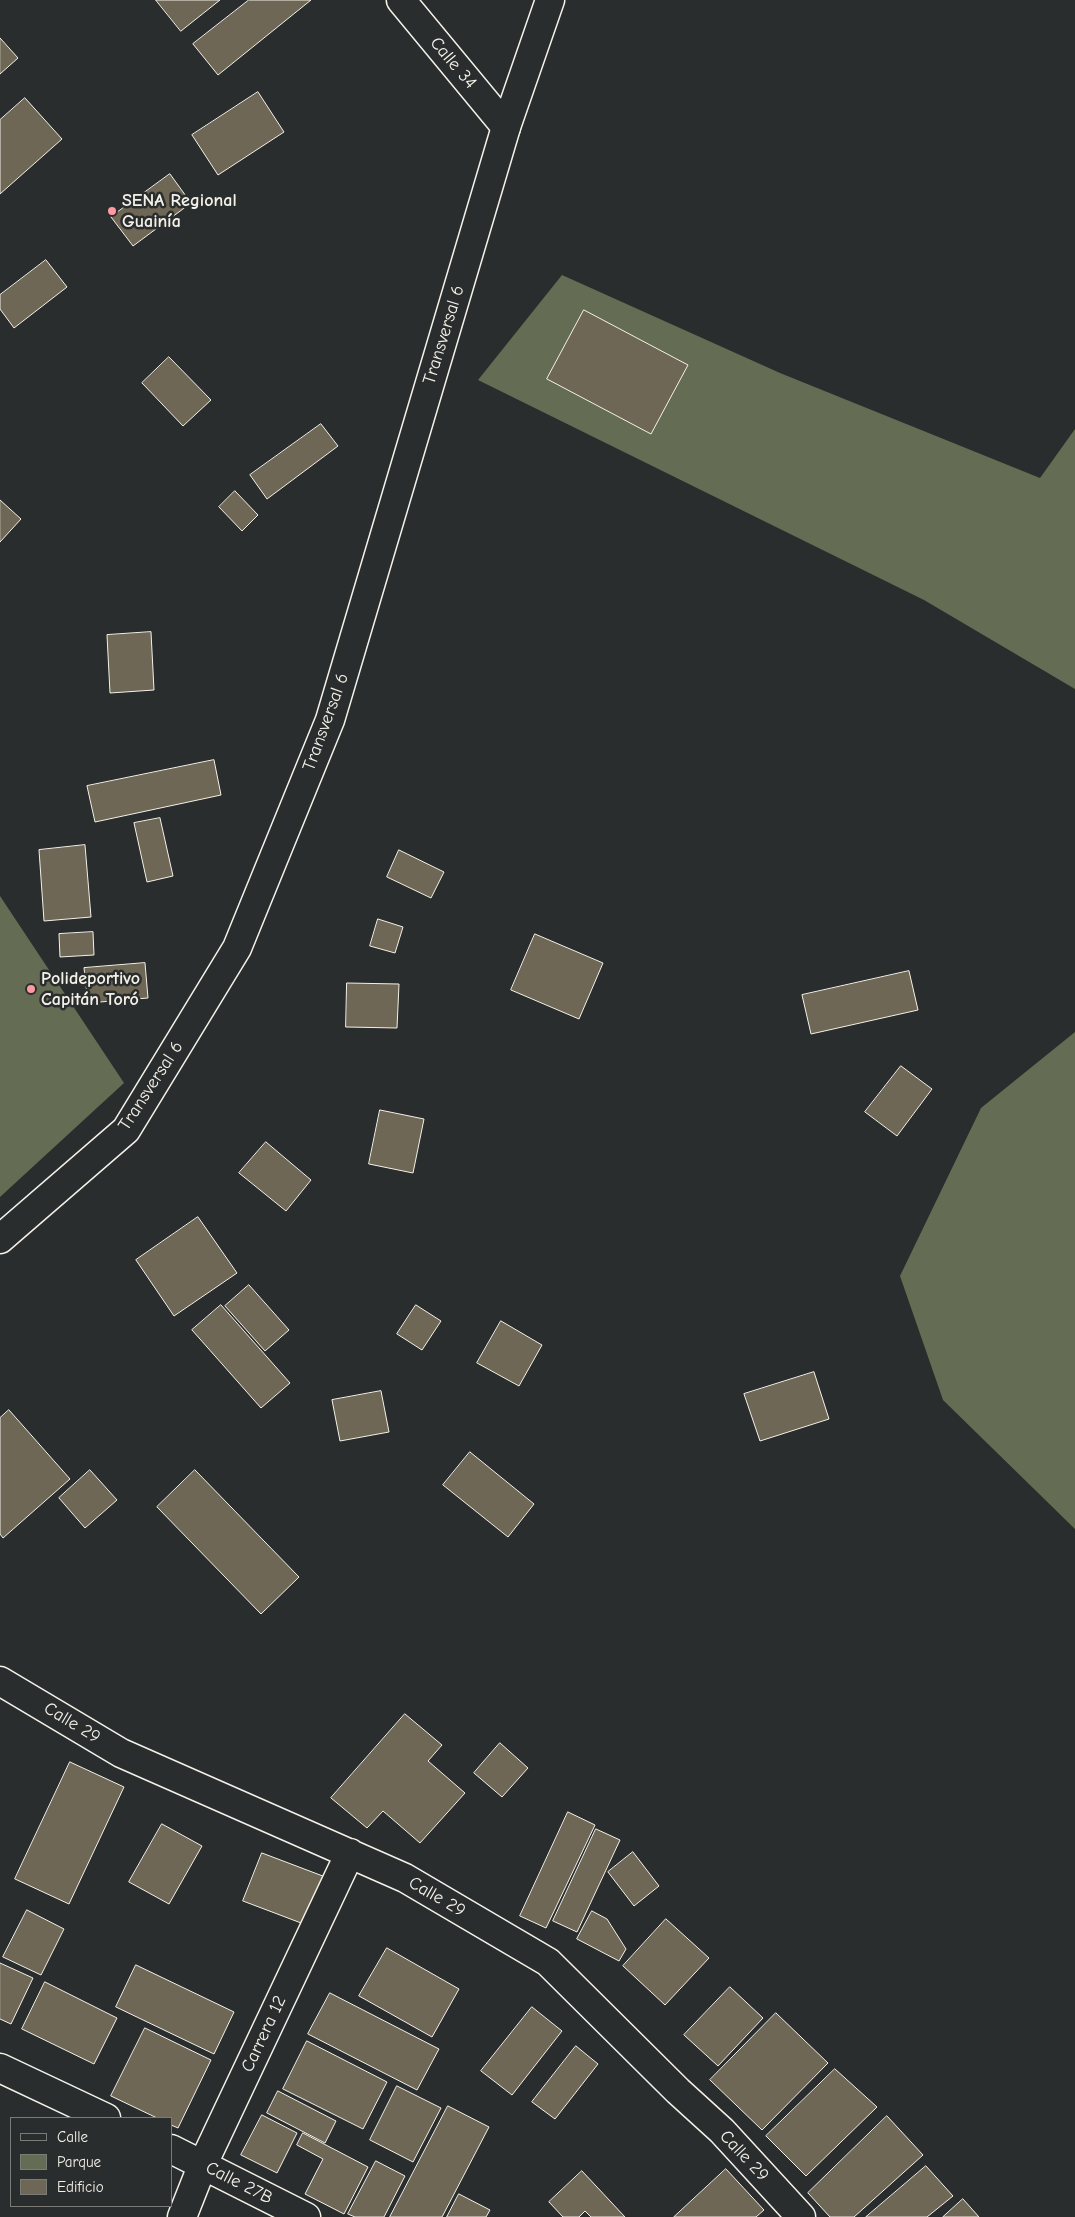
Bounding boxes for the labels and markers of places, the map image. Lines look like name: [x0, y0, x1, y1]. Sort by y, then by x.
place label: SENA Regional Guainía: [122, 190, 237, 232]
marker: SENA Regional Guainía: [106, 205, 118, 217]
place label: Polideportivo Capitán Toró: [41, 968, 140, 1011]
marker: Polideportivo Capitán Toró: [25, 983, 37, 995]

